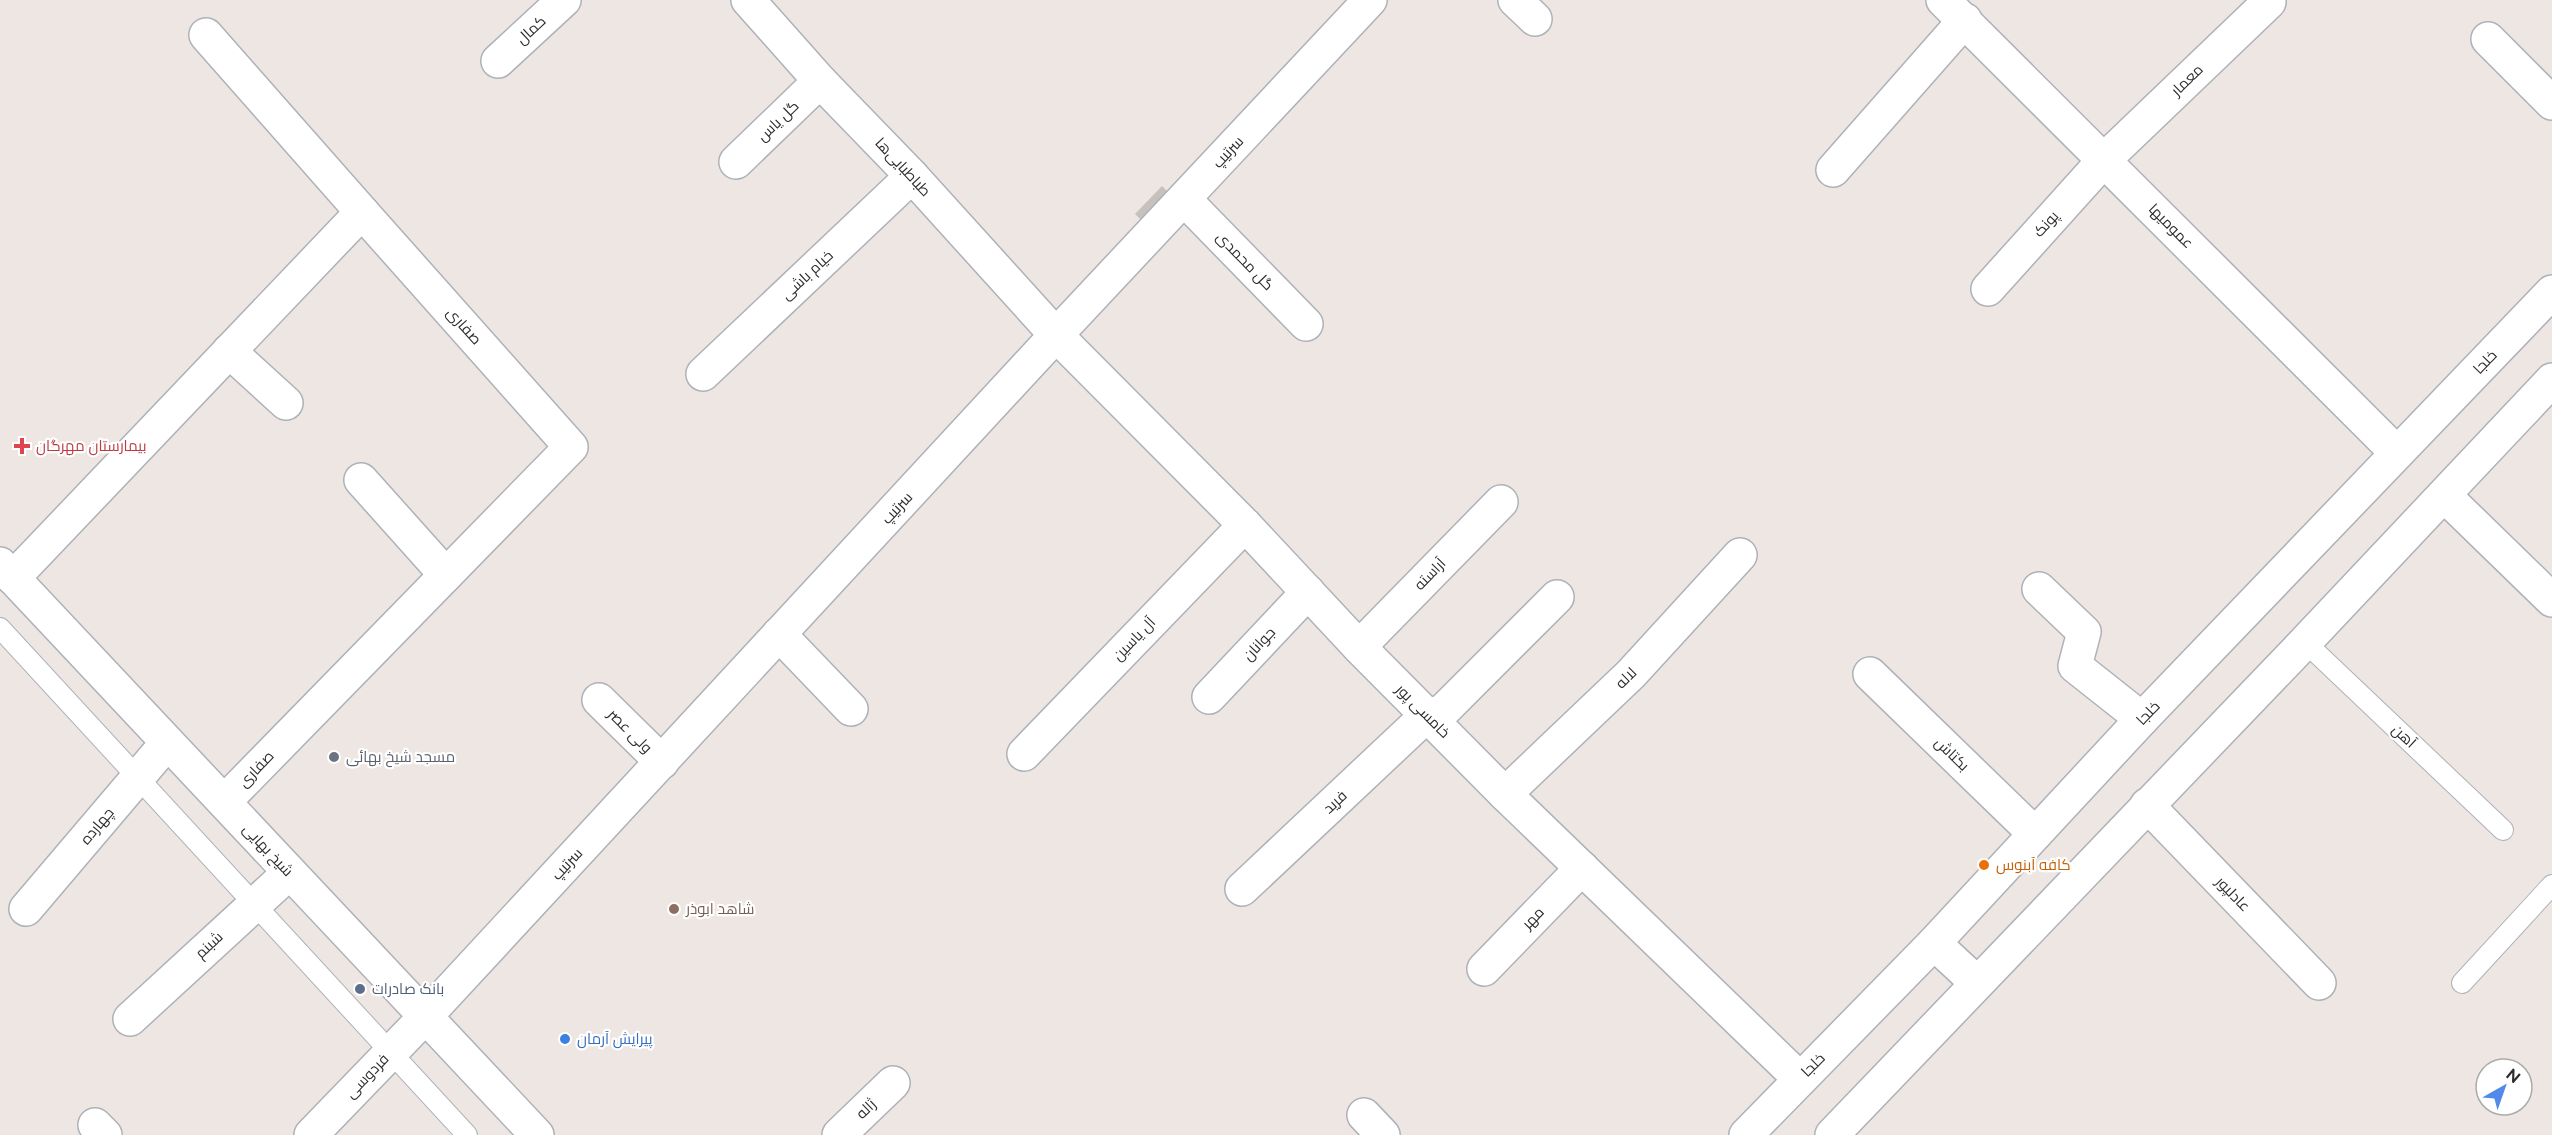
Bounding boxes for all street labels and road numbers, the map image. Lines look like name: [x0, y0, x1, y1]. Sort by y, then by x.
street label: کمال: [512, 12, 550, 48]
street label: معمار: [2166, 60, 2207, 100]
street label: گل یاس: [753, 97, 803, 146]
street label: سرتیپ: [1209, 132, 1248, 172]
street label: طباطبایی‌ها: [871, 134, 935, 201]
street label: عمومیها: [2144, 200, 2197, 253]
street label: پونک: [2030, 207, 2063, 241]
street label: گل محمدی: [1212, 228, 1277, 295]
street label: خیام باشی: [777, 246, 837, 304]
street label: صفاری: [442, 304, 485, 349]
street label: خلجا: [2469, 346, 2501, 378]
street label: سرتیپ: [878, 488, 917, 528]
street label: آراسته: [1410, 554, 1450, 594]
street label: آل یاسین: [1109, 613, 1160, 665]
street label: جوانان: [1239, 623, 1280, 665]
street label: لاله: [1612, 664, 1640, 692]
street label: خامسی پور: [1391, 680, 1454, 742]
street label: خلجا: [2132, 697, 2164, 729]
street label: ولی عصر: [603, 704, 656, 758]
street label: آهن: [2388, 720, 2420, 752]
street label: بکتاش: [1930, 733, 1973, 775]
street label: صفاری: [234, 747, 278, 792]
street label: فرید: [1319, 787, 1351, 817]
street label: چهارده: [76, 804, 118, 849]
street label: شیخ بهایی: [238, 820, 297, 882]
street label: سرتیپ: [548, 844, 587, 884]
street label: عادلپور: [2211, 872, 2254, 916]
street label: مهر: [1517, 903, 1549, 934]
street label: شبنم: [191, 928, 227, 963]
street label: خلجا: [1797, 1049, 1829, 1081]
street label: فردوسی: [342, 1050, 393, 1103]
street label: ژاله: [852, 1095, 880, 1123]

